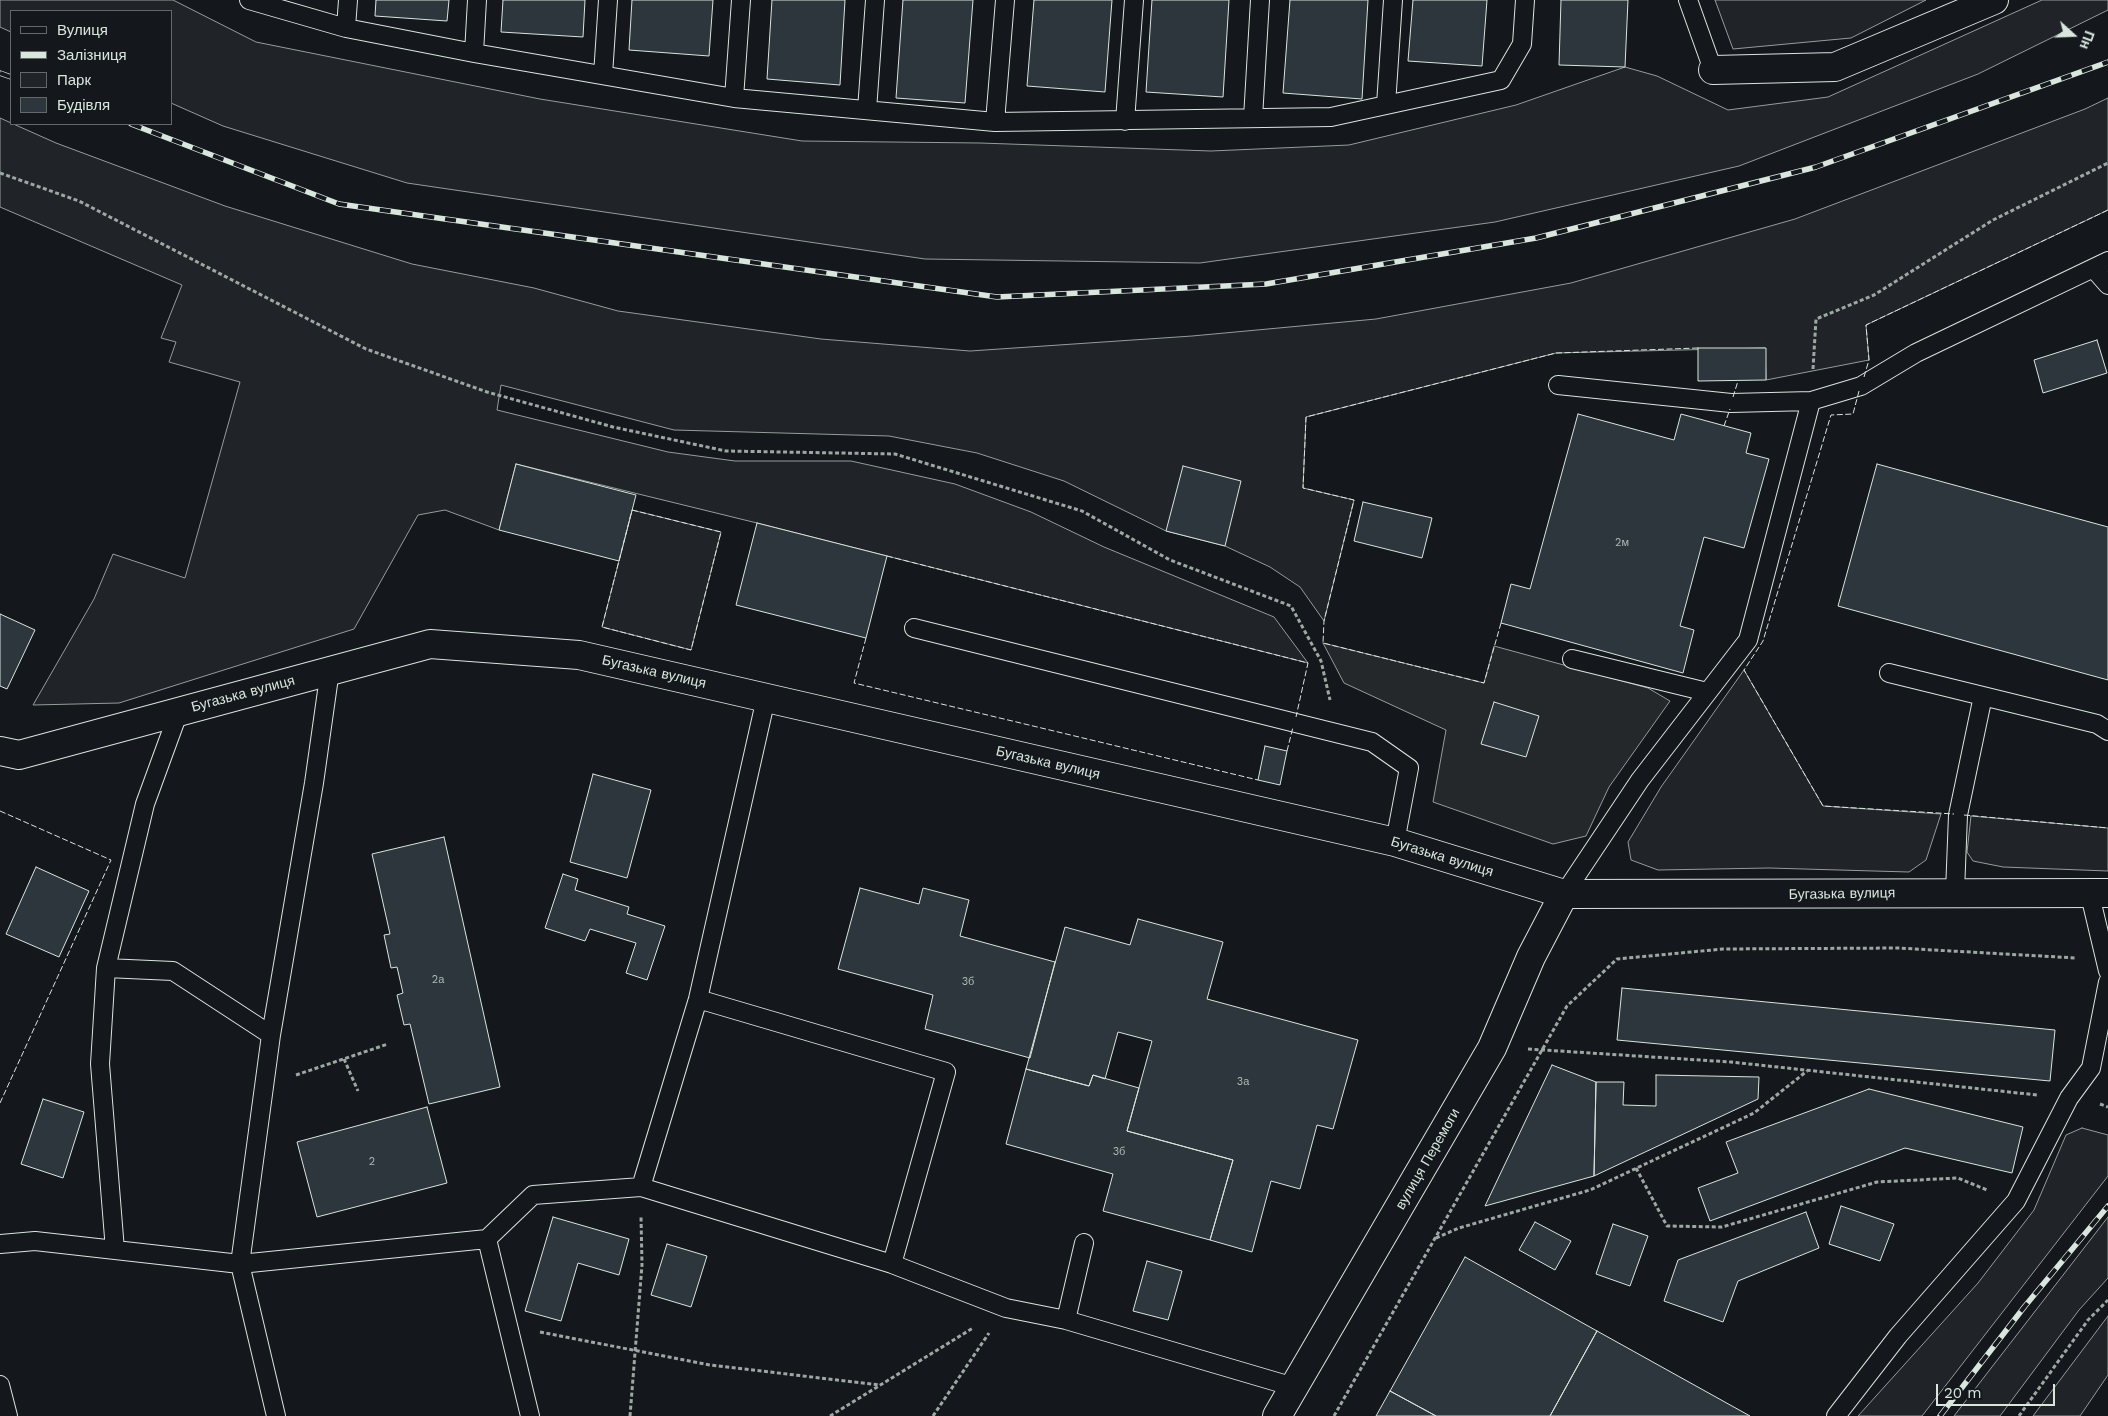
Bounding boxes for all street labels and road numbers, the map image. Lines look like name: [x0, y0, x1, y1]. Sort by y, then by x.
street label: Бугазька вулиця: [600, 652, 708, 692]
street label: Бугазька вулиця: [189, 672, 297, 716]
street label: Бугазька вулиця: [994, 743, 1102, 783]
street label: Бугазька вулиця: [1389, 833, 1495, 881]
street label: Бугазька вулиця: [1789, 885, 1895, 903]
street label: вулиця Перемоги: [1392, 1105, 1464, 1213]

